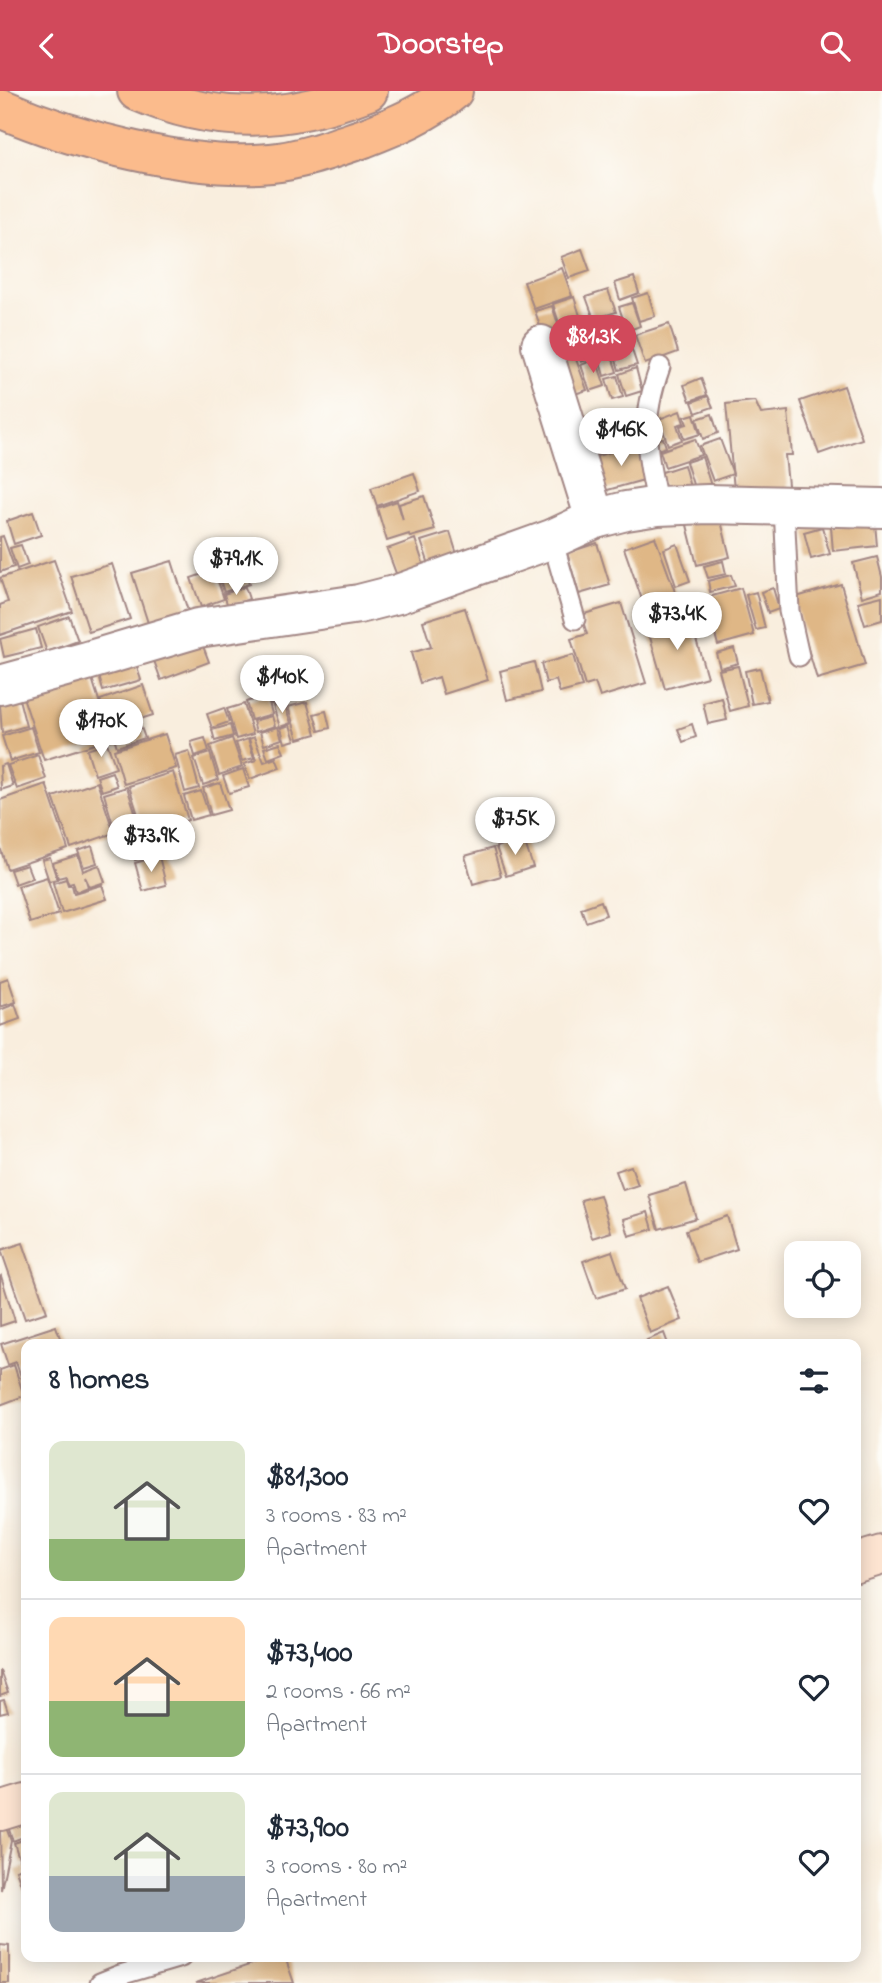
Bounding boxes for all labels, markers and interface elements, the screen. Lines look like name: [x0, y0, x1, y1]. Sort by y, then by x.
text: Doorstep: [378, 22, 504, 69]
icon: back: [28, 27, 66, 65]
icon: search: [816, 27, 854, 65]
pin: $81.3K: [536, 315, 650, 375]
text: $81.3K: [565, 321, 621, 354]
pin: $146K: [572, 409, 670, 468]
text: $146K: [595, 414, 647, 447]
pin: $79.1K: [179, 538, 293, 597]
text: $79.1K: [209, 543, 263, 576]
pin: $73.4K: [620, 593, 734, 652]
text: $73.4K: [648, 598, 706, 631]
pin: $140K: [233, 655, 331, 715]
text: $140K: [256, 661, 308, 694]
pin: $170K: [52, 699, 150, 759]
text: $170K: [75, 705, 127, 738]
pin: $75K: [474, 797, 556, 857]
text: $75K: [491, 803, 539, 836]
pin: $73.9K: [94, 815, 208, 874]
text: $73.9K: [123, 820, 179, 853]
map controls: [784, 1241, 861, 1318]
button: locate: [784, 1241, 861, 1318]
text: 8 homes: [49, 1359, 150, 1403]
icon: filters: [795, 1362, 833, 1400]
text: $81,300: [266, 1456, 348, 1500]
icon: home: [105, 1469, 189, 1553]
icon: heart: [795, 1492, 833, 1530]
text: 3 rooms · 83 m²: [266, 1500, 407, 1533]
text: Apartment: [266, 1533, 367, 1566]
text: $73,400: [266, 1632, 352, 1676]
icon: home: [105, 1645, 189, 1729]
icon: heart: [795, 1668, 833, 1706]
text: 2 rooms · 66 m²: [266, 1676, 411, 1709]
text: Apartment: [266, 1709, 367, 1742]
text: $73,900: [266, 1807, 349, 1851]
icon: home: [105, 1820, 189, 1904]
icon: heart: [795, 1843, 833, 1881]
text: 3 rooms · 80 m²: [266, 1851, 407, 1884]
text: Apartment: [266, 1884, 367, 1917]

